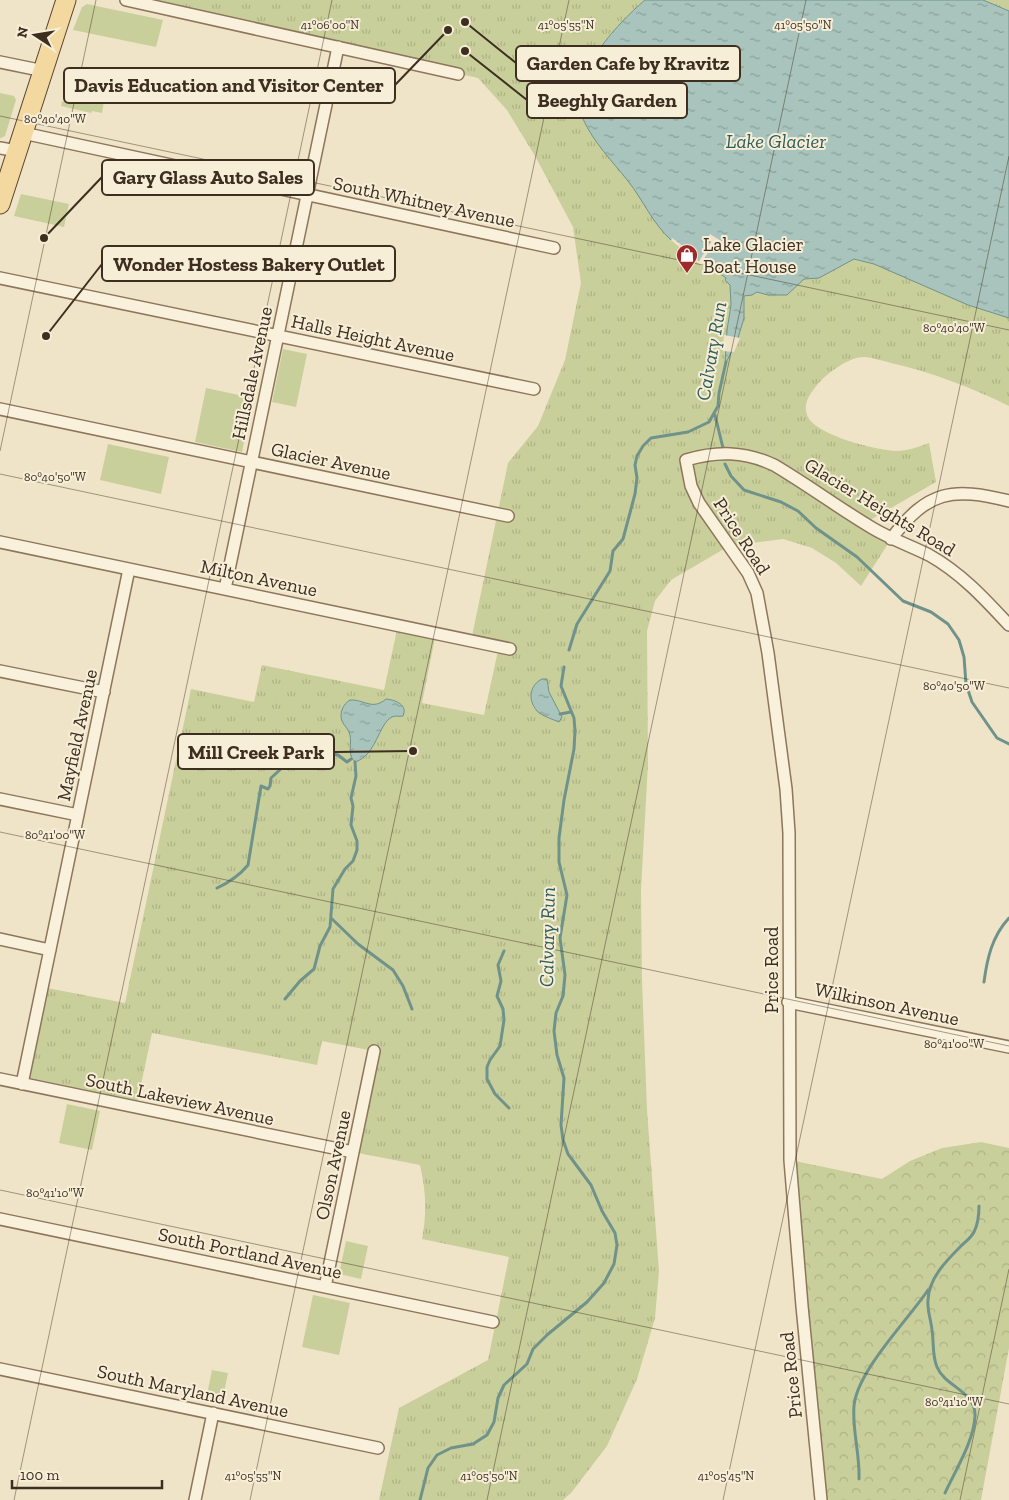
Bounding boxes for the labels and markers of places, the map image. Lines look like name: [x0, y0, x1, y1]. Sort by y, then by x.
callout: Garden Cafe by Kravitz: [516, 46, 740, 81]
callout: Davis Education and Visitor Center: [64, 68, 395, 103]
callout: Beeghly Garden: [527, 83, 687, 118]
callout: Gary Glass Auto Sales: [102, 160, 314, 195]
place label: Lake Glacier Boat House: [703, 233, 804, 278]
shop icon: Lake Glacier Boat House: [675, 243, 699, 274]
callout: Wonder Hostess Bakery Outlet: [102, 246, 395, 281]
callout: Mill Creek Park: [178, 734, 334, 769]

